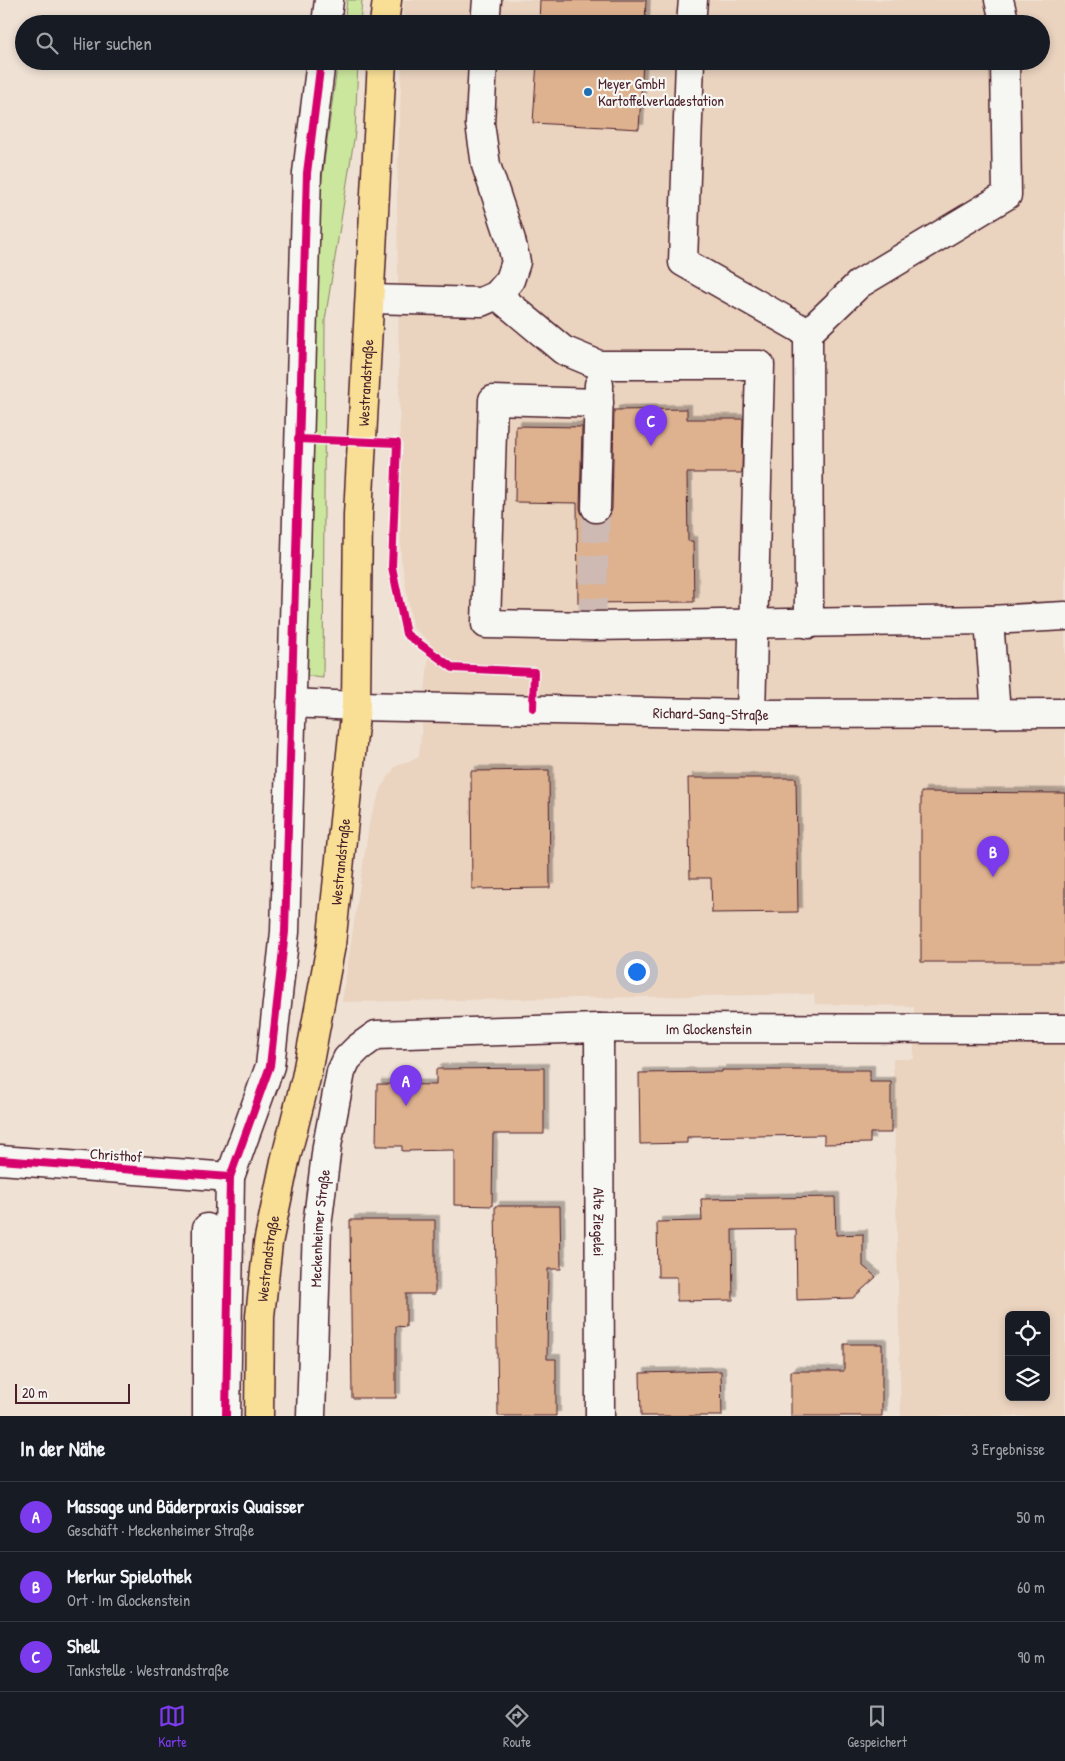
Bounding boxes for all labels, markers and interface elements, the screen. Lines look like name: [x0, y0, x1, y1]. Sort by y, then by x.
search box: [15, 15, 1050, 70]
icon: search: [33, 29, 61, 57]
text: Hier suchen: [73, 30, 152, 56]
place label: Meyer GmbH Kartoffelverladestation: [598, 73, 724, 111]
marker: Meyer GmbH Kartoffelverladestation: [582, 86, 594, 98]
street label: Westrandstraße: [352, 339, 378, 427]
pin: C: [635, 405, 667, 446]
street label: Richard-Sang-Straße: [653, 702, 769, 725]
street label: Westrandstraße: [325, 817, 355, 906]
pin: B: [977, 836, 1009, 877]
your location: [624, 959, 650, 985]
street label: Im Glockenstein: [666, 1018, 752, 1039]
pin: A: [390, 1065, 422, 1106]
street label: Christhof: [89, 1143, 143, 1167]
street label: Meckenheimer Straße: [305, 1168, 335, 1288]
street label: Alte Ziegelei: [589, 1188, 610, 1256]
street label: Westrandstraße: [251, 1213, 284, 1303]
map controls: [1005, 1311, 1050, 1401]
button: locate: [1005, 1311, 1050, 1356]
button: layers: [1005, 1356, 1050, 1401]
scale bar: [15, 1381, 130, 1404]
text: 20 m: [22, 1383, 48, 1402]
text: In der Nähe: [20, 1434, 105, 1463]
text: 3 Ergebnisse: [971, 1438, 1045, 1460]
text: Massage und Bäderpraxis Quaisser: [67, 1493, 304, 1519]
text: A: [32, 1506, 40, 1528]
text: 50 m: [1017, 1506, 1045, 1528]
text: Geschäft · Meckenheimer Straße: [67, 1519, 254, 1541]
text: Merkur Spielothek: [67, 1563, 192, 1589]
text: B: [32, 1576, 40, 1598]
text: 60 m: [1017, 1576, 1045, 1598]
text: Ort · Im Glockenstein: [67, 1589, 190, 1611]
text: Shell: [67, 1633, 99, 1659]
text: C: [32, 1646, 40, 1668]
text: 90 m: [1017, 1646, 1045, 1668]
text: Tankstelle · Westrandstraße: [67, 1659, 229, 1681]
tab: Karte: [158, 1702, 187, 1751]
tab: Route: [503, 1702, 531, 1751]
tab: Gespeichert: [847, 1702, 907, 1751]

